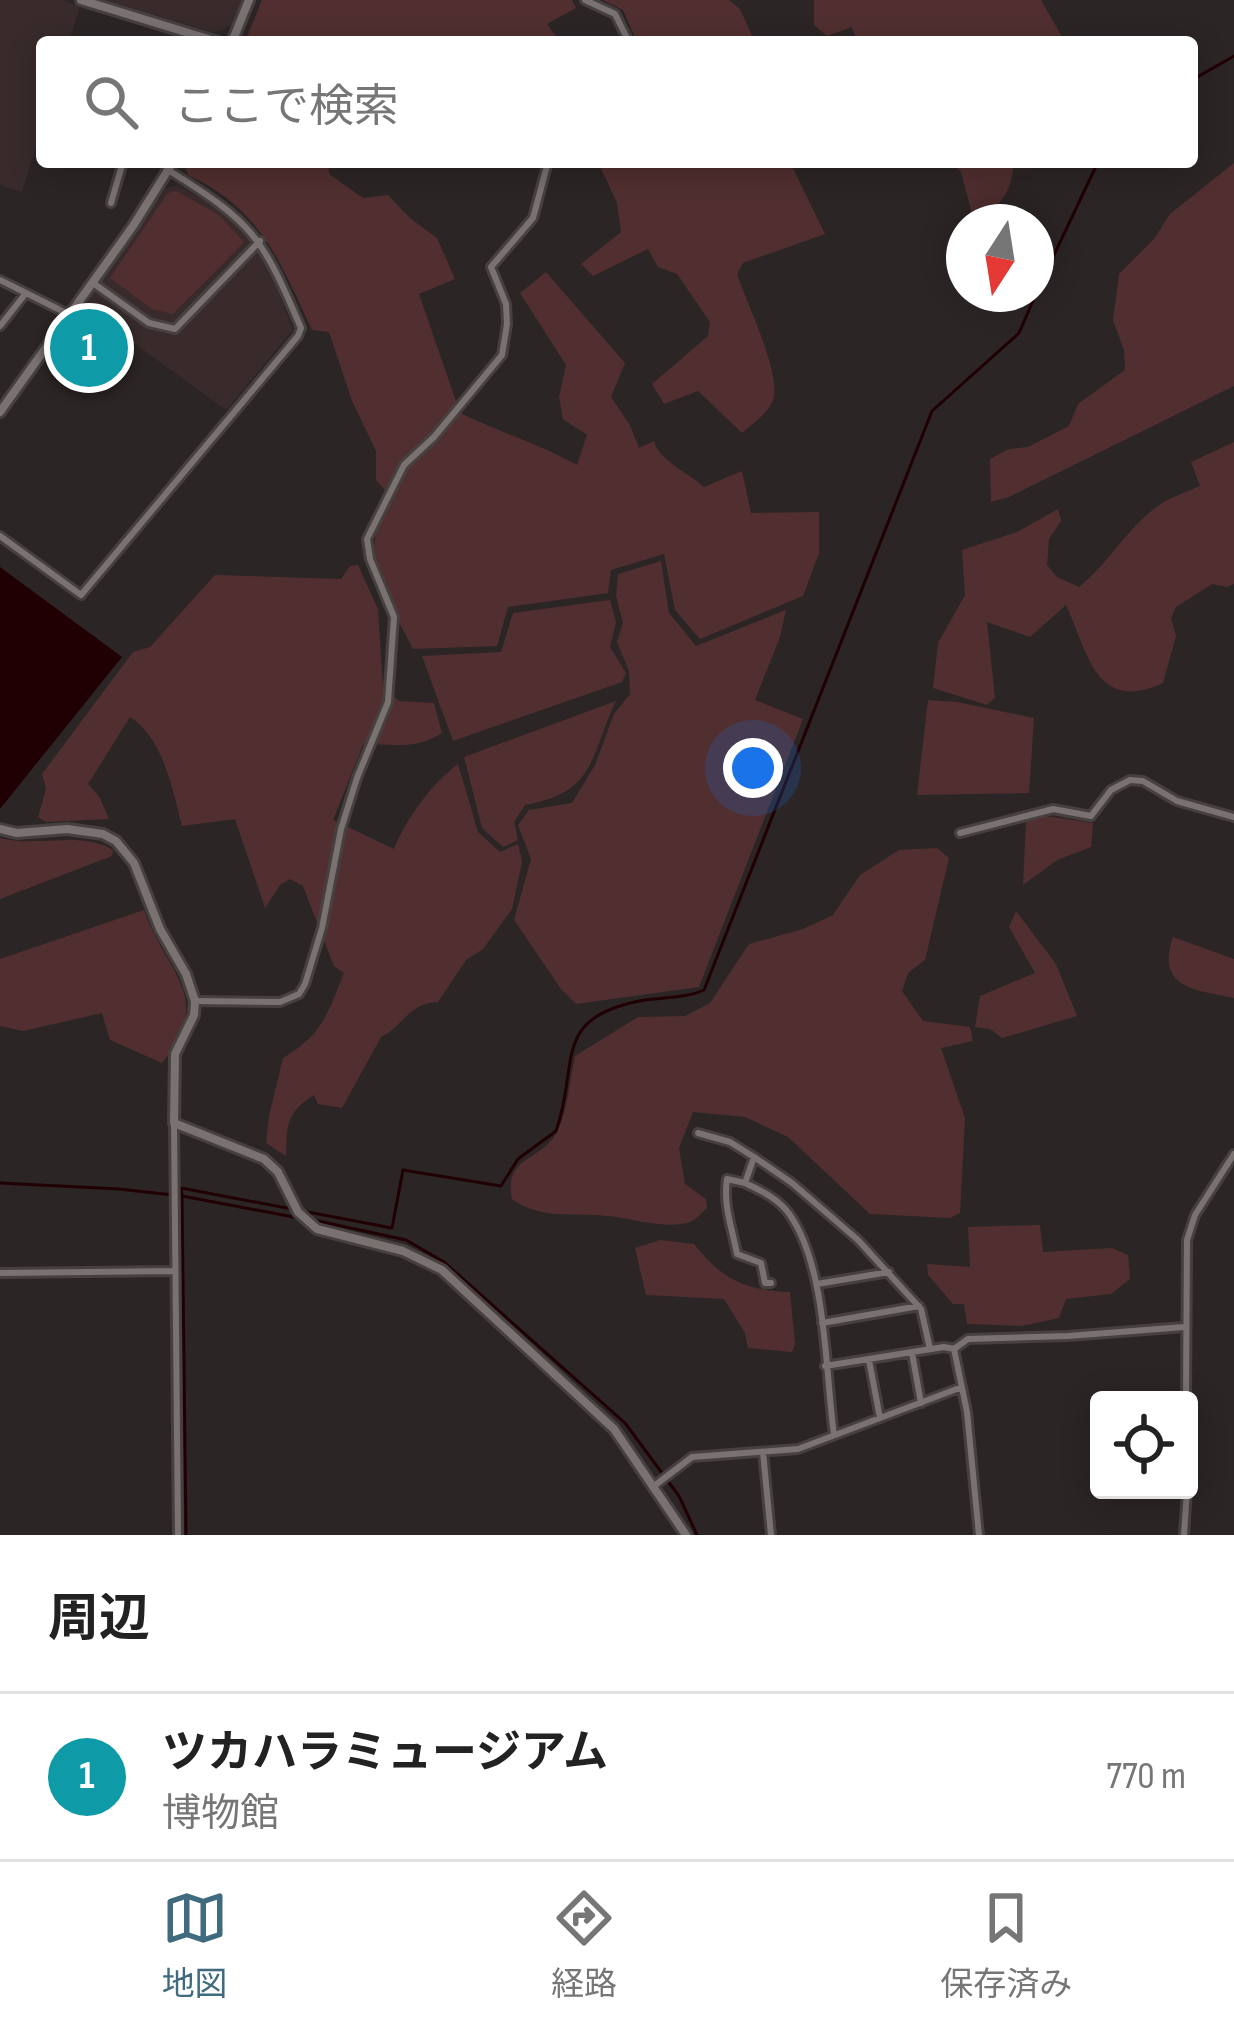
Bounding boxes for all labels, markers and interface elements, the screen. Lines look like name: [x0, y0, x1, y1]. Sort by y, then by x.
search box: [36, 36, 1198, 168]
icon: search: [78, 69, 144, 135]
text: ここで検索: [174, 80, 399, 135]
north arrow: [946, 204, 1054, 312]
pin: 1: [50, 303, 128, 393]
your location: [723, 738, 783, 798]
map controls: [1090, 1391, 1198, 1499]
button: locate: [1090, 1391, 1198, 1499]
text: 周辺: [48, 1589, 150, 1650]
text: ツカハラミュージアム: [162, 1726, 608, 1781]
text: 1: [79, 1753, 95, 1800]
text: 770 m: [1106, 1753, 1186, 1800]
text: 博物館: [162, 1791, 279, 1838]
tab: 地図: [162, 1885, 228, 2005]
tab: 経路: [551, 1885, 617, 2005]
tab: 保存済み: [940, 1885, 1072, 2005]

